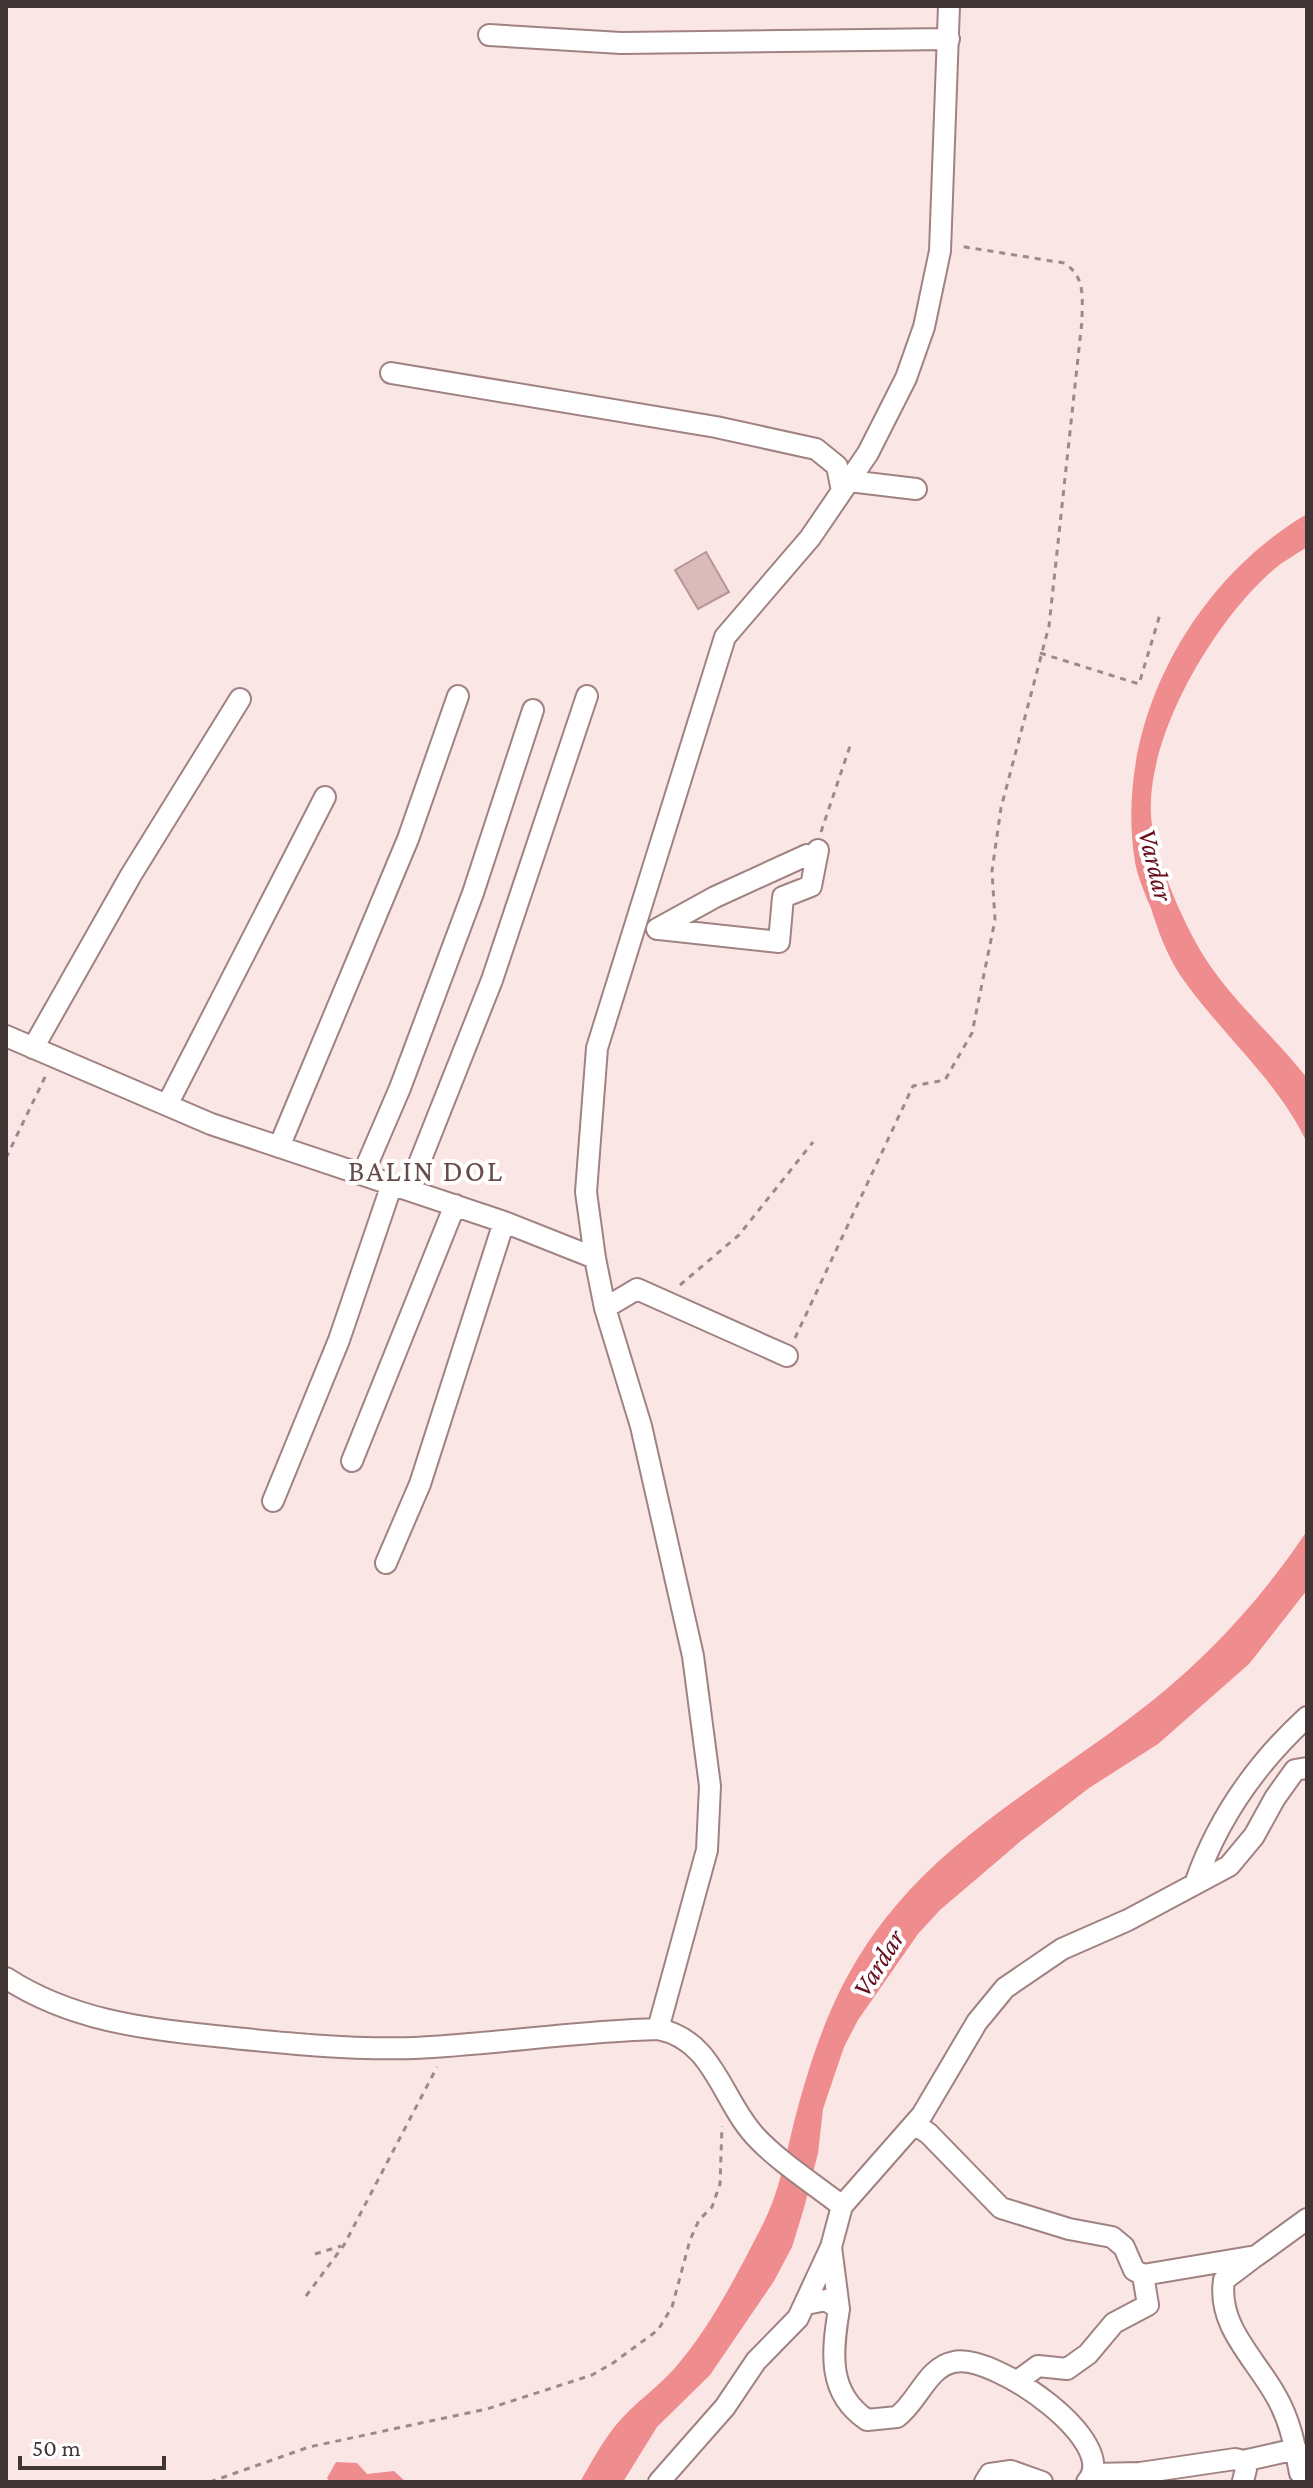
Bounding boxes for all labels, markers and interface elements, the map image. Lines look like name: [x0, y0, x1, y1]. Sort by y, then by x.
water label: Vardar: [1132, 826, 1180, 905]
district label: BALIN DOL: [348, 1154, 504, 1187]
water label: Vardar: [845, 1923, 911, 2002]
scale bar: [20, 2420, 164, 2470]
text: 50 m: [32, 2434, 81, 2461]

